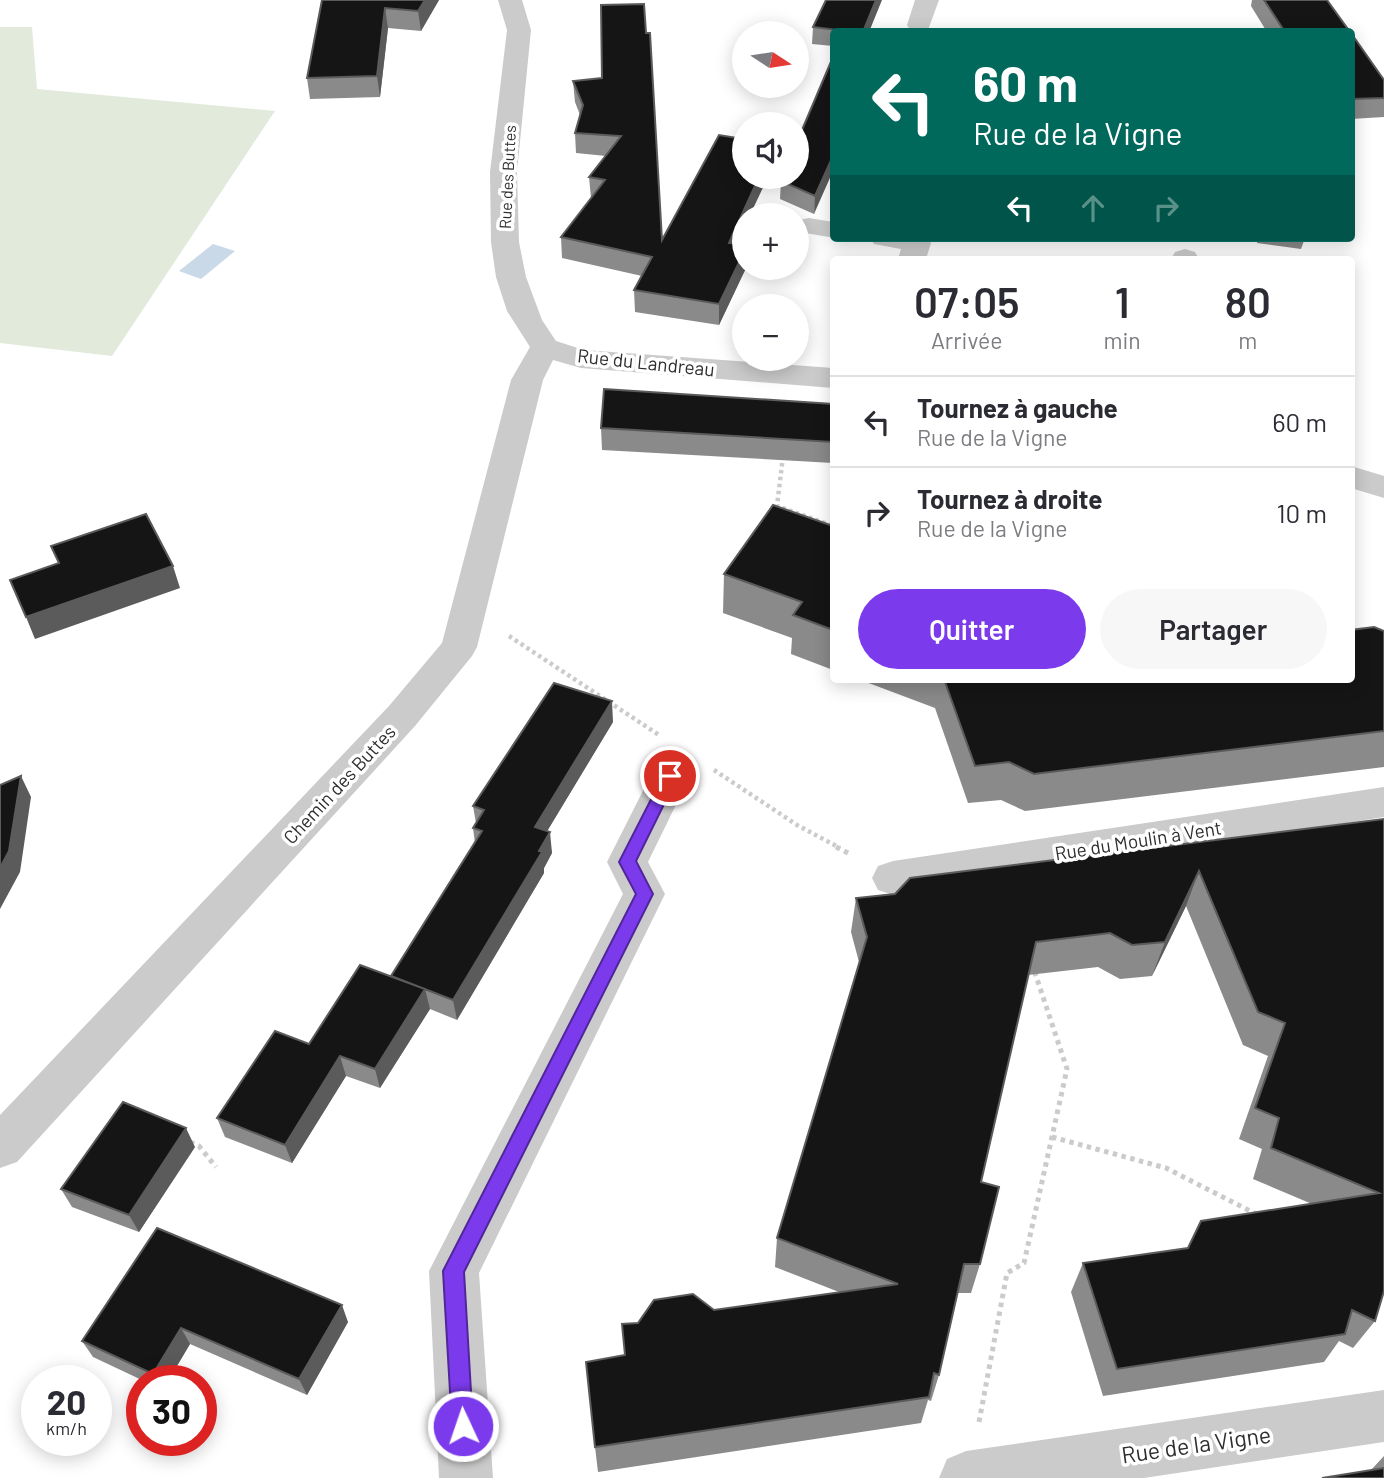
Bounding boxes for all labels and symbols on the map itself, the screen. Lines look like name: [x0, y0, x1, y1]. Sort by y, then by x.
north arrow: [732, 21, 808, 98]
street label: Rue des Buttes: [495, 125, 519, 229]
street label: Rue du Landreau: [576, 343, 716, 381]
street label: Chemin des Buttes: [278, 720, 400, 848]
pin: [640, 746, 700, 806]
street label: Rue du Moulin à Vent: [1053, 815, 1223, 865]
speed limit sign: 30: [126, 1365, 217, 1456]
position arrow: [426, 1389, 500, 1463]
street label: Rue de la Vigne: [1120, 1420, 1272, 1468]

